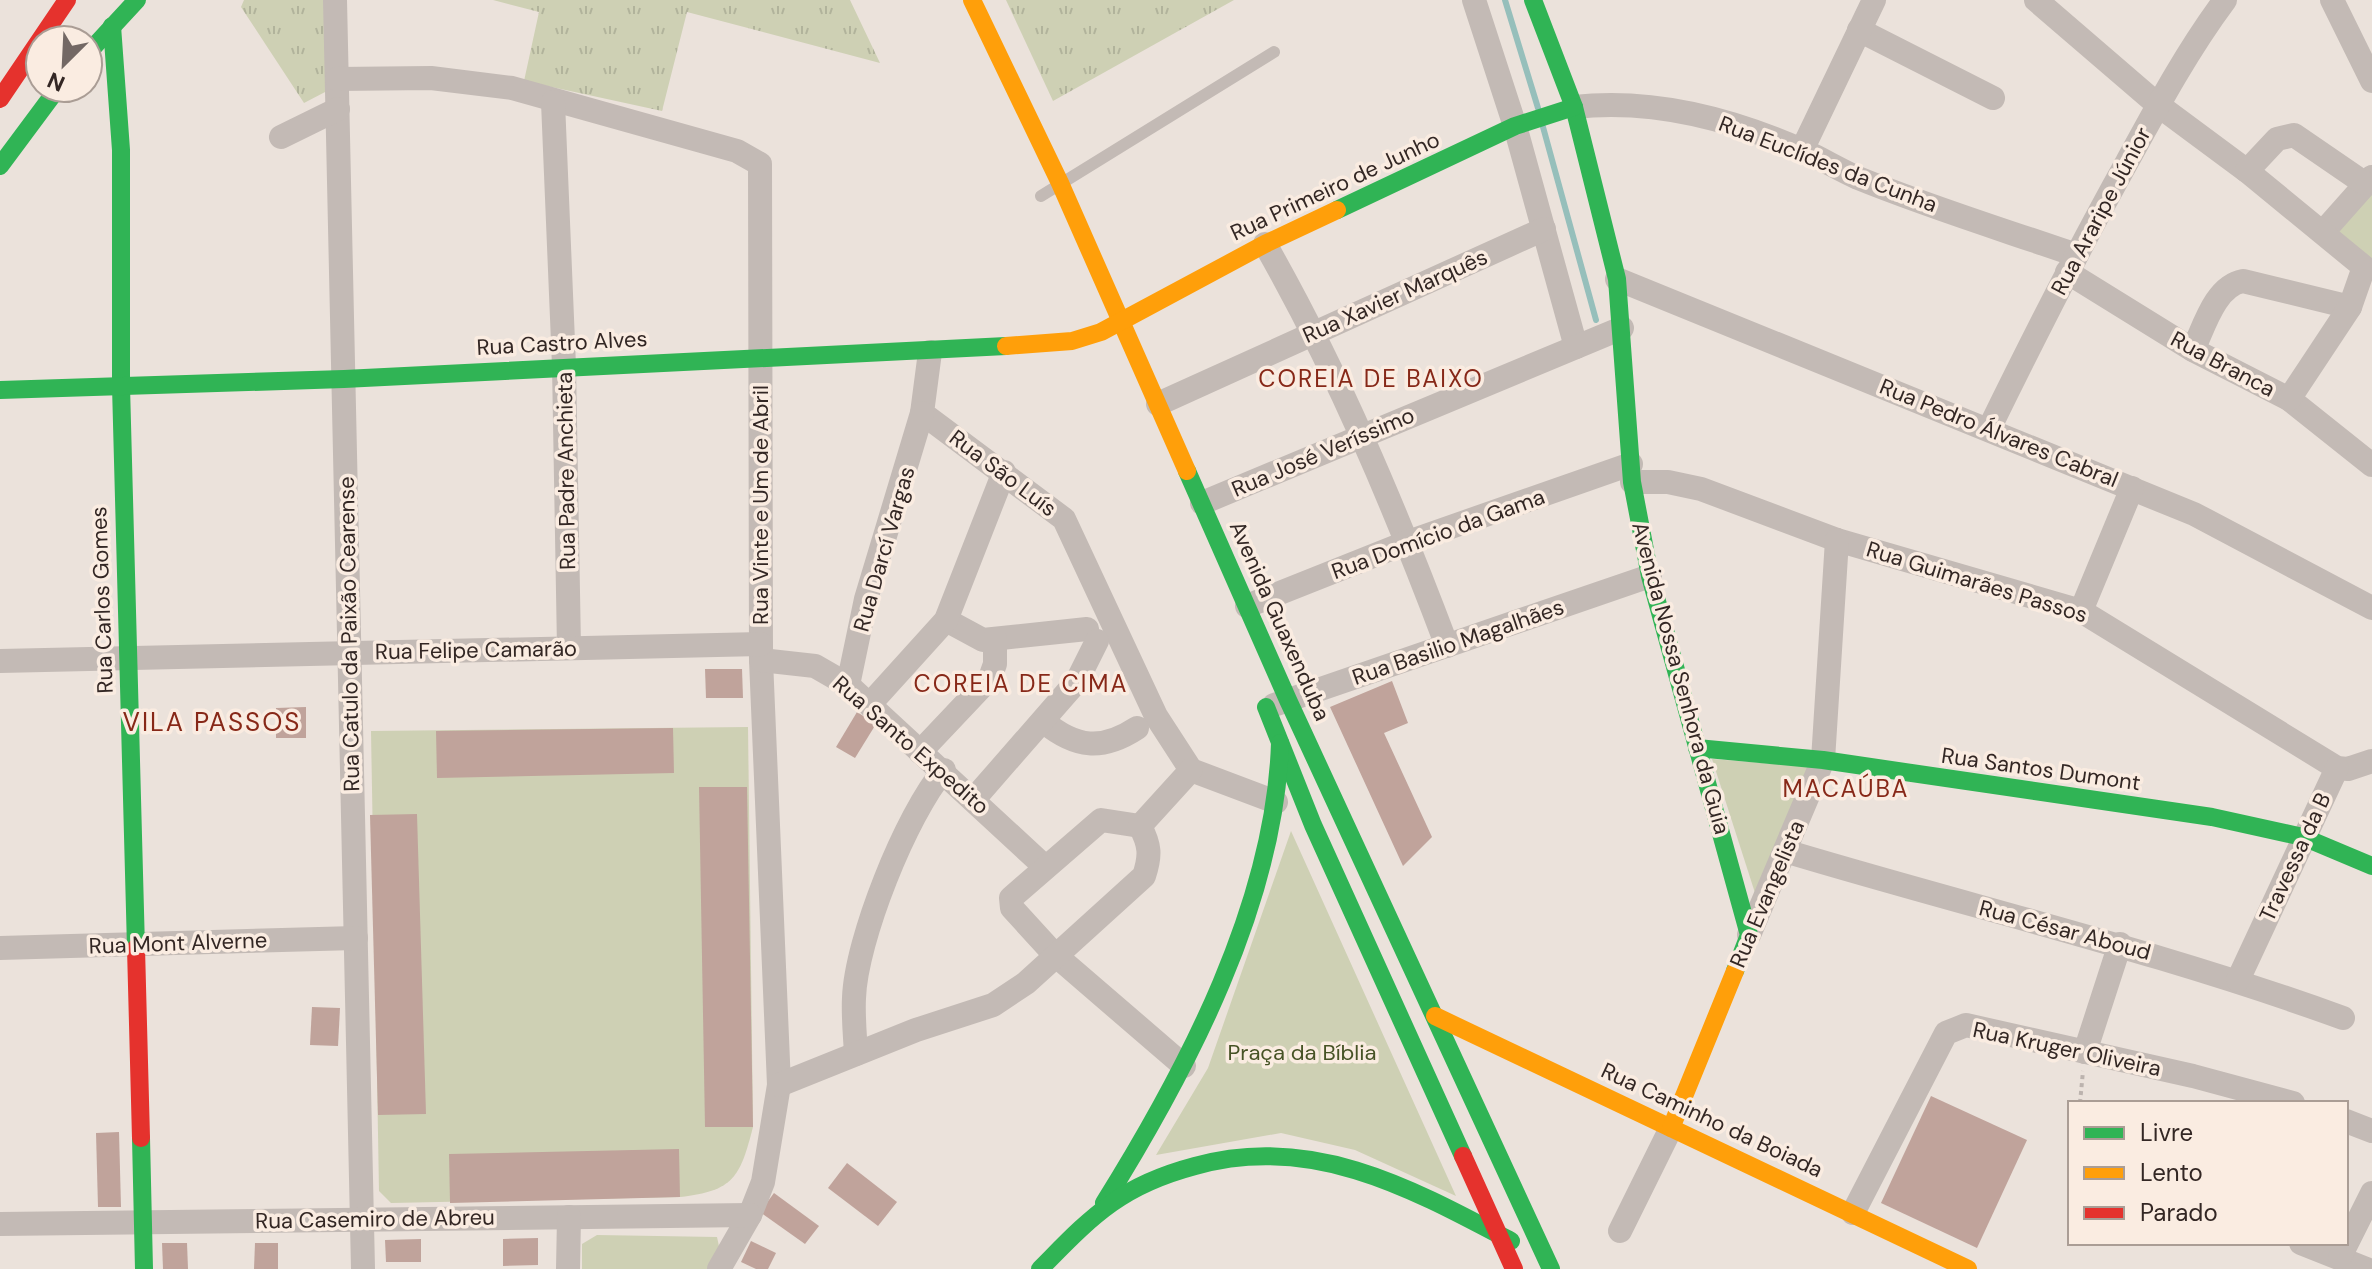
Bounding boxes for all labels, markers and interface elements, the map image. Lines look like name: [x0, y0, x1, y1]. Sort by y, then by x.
north arrow: [24, 24, 104, 104]
text: N: [43, 65, 69, 98]
street label: Rua Euclídes da Cunha: [1715, 109, 1941, 219]
street label: Rua Araripe Júnior: [2044, 122, 2158, 300]
street label: Rua Primeiro de Junho: [1226, 125, 1444, 247]
street label: Rua Xavier Marquês: [1298, 242, 1492, 350]
street label: Rua Castro Alves: [476, 324, 648, 362]
street label: Rua Branca: [2166, 324, 2280, 404]
district label: COREIA DE BAIXO: [1258, 363, 1484, 394]
street label: Rua Padre Anchieta: [550, 372, 582, 570]
street label: Rua Pedro Álvares Cabral: [1875, 372, 2123, 494]
street label: Rua Vinte e Um de Abril: [746, 385, 775, 625]
street label: Rua José Veríssimo: [1227, 400, 1419, 504]
street label: Rua São Luís: [943, 423, 1063, 523]
street label: Rua Darcí Vargas: [847, 463, 921, 635]
street label: Rua Catulo da Paixão Cearense: [332, 476, 366, 792]
street label: Rua Domício da Gama: [1327, 482, 1549, 586]
street label: Rua Carlos Gomes: [84, 506, 120, 694]
street label: Avenida Guaxenduba: [1223, 517, 1337, 725]
street label: Avenida Nossa Senhora da Guia: [1625, 519, 1737, 837]
street label: Rua Guimarães Passos: [1863, 535, 2091, 629]
street label: Rua Basilio Magalhães: [1348, 592, 1568, 692]
street label: Rua Felipe Camarão: [375, 634, 577, 666]
district label: COREIA DE CIMA: [914, 668, 1128, 699]
street label: Rua Santo Expedito: [827, 669, 995, 821]
district label: VILA PASSOS: [123, 705, 301, 739]
street label: Rua Santos Dumont: [1940, 741, 2142, 797]
district label: MACAÚBA: [1782, 773, 1910, 804]
street label: Travessa da B: [2252, 788, 2338, 926]
street label: Rua Evangelista: [1723, 816, 1811, 972]
street label: Rua César Aboud: [1976, 893, 2154, 967]
street label: Rua Mont Alverne: [88, 925, 268, 961]
street label: Rua Kruger Oliveira: [1970, 1015, 2164, 1083]
park label: Praça da Bíblia: [1228, 1038, 1377, 1067]
street label: Rua Caminho da Boiada: [1597, 1056, 1827, 1184]
legend: [2068, 1101, 2348, 1245]
text: Livre: [2140, 1117, 2193, 1148]
text: Lento: [2140, 1157, 2203, 1188]
text: Parado: [2140, 1197, 2218, 1228]
street label: Rua Casemiro de Abreu: [255, 1202, 495, 1236]

